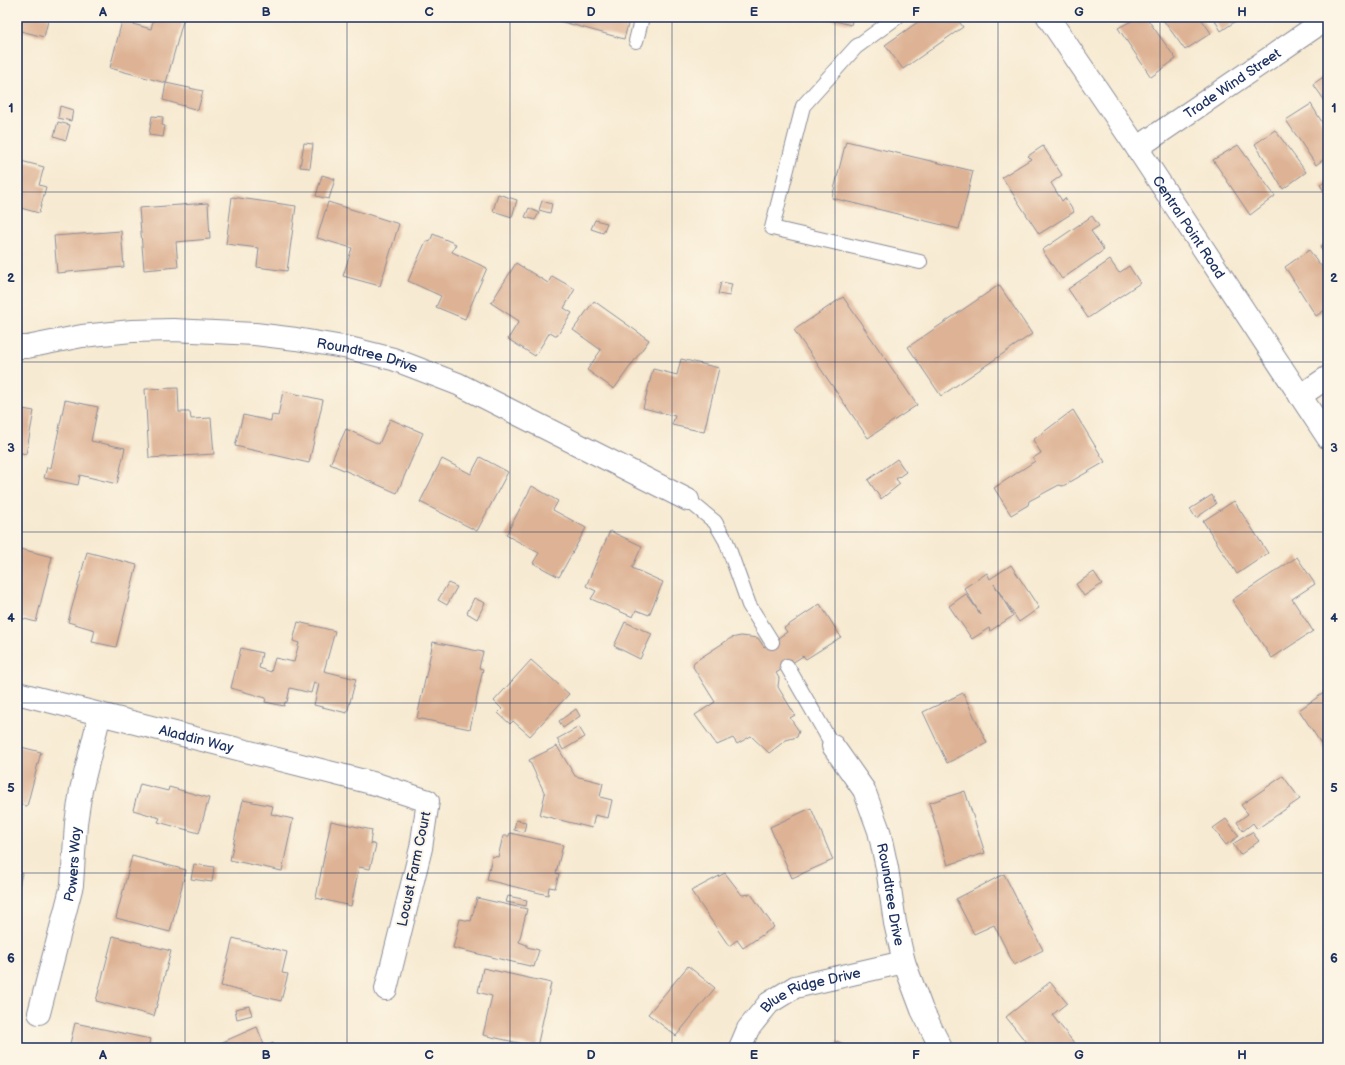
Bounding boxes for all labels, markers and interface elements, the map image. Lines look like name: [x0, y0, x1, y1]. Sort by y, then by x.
text: A: [98, 4, 107, 20]
text: B: [261, 4, 271, 20]
text: C: [424, 4, 434, 20]
text: D: [586, 4, 596, 20]
text: E: [750, 4, 759, 20]
text: F: [912, 4, 920, 20]
text: G: [1074, 4, 1084, 20]
text: H: [1237, 4, 1247, 20]
street label: Trade Wind Street: [1180, 44, 1284, 122]
text: 1: [8, 100, 14, 116]
text: 1: [1331, 100, 1337, 116]
street label: Central Point Road: [1149, 172, 1229, 282]
text: 2: [7, 270, 15, 286]
text: 2: [1330, 270, 1338, 286]
street label: Roundtree Drive: [316, 334, 420, 376]
text: 3: [7, 440, 15, 456]
text: 3: [1330, 440, 1338, 456]
text: 4: [7, 610, 15, 626]
text: 4: [1330, 610, 1338, 626]
street label: Aladdin Way: [157, 721, 236, 756]
text: 5: [7, 780, 15, 796]
text: 5: [1330, 780, 1338, 796]
street label: Locust Farm Court: [394, 809, 435, 928]
street label: Powers Way: [60, 825, 84, 903]
street label: Roundtree Drive: [873, 841, 908, 947]
text: 6: [7, 950, 15, 966]
text: 6: [1330, 950, 1338, 966]
street label: Blue Ridge Drive: [756, 964, 862, 1016]
text: A: [98, 1047, 107, 1063]
text: B: [261, 1047, 271, 1063]
text: C: [424, 1047, 434, 1063]
text: D: [586, 1047, 596, 1063]
text: E: [750, 1047, 759, 1063]
text: F: [912, 1047, 920, 1063]
text: G: [1074, 1047, 1084, 1063]
text: H: [1237, 1047, 1247, 1063]

